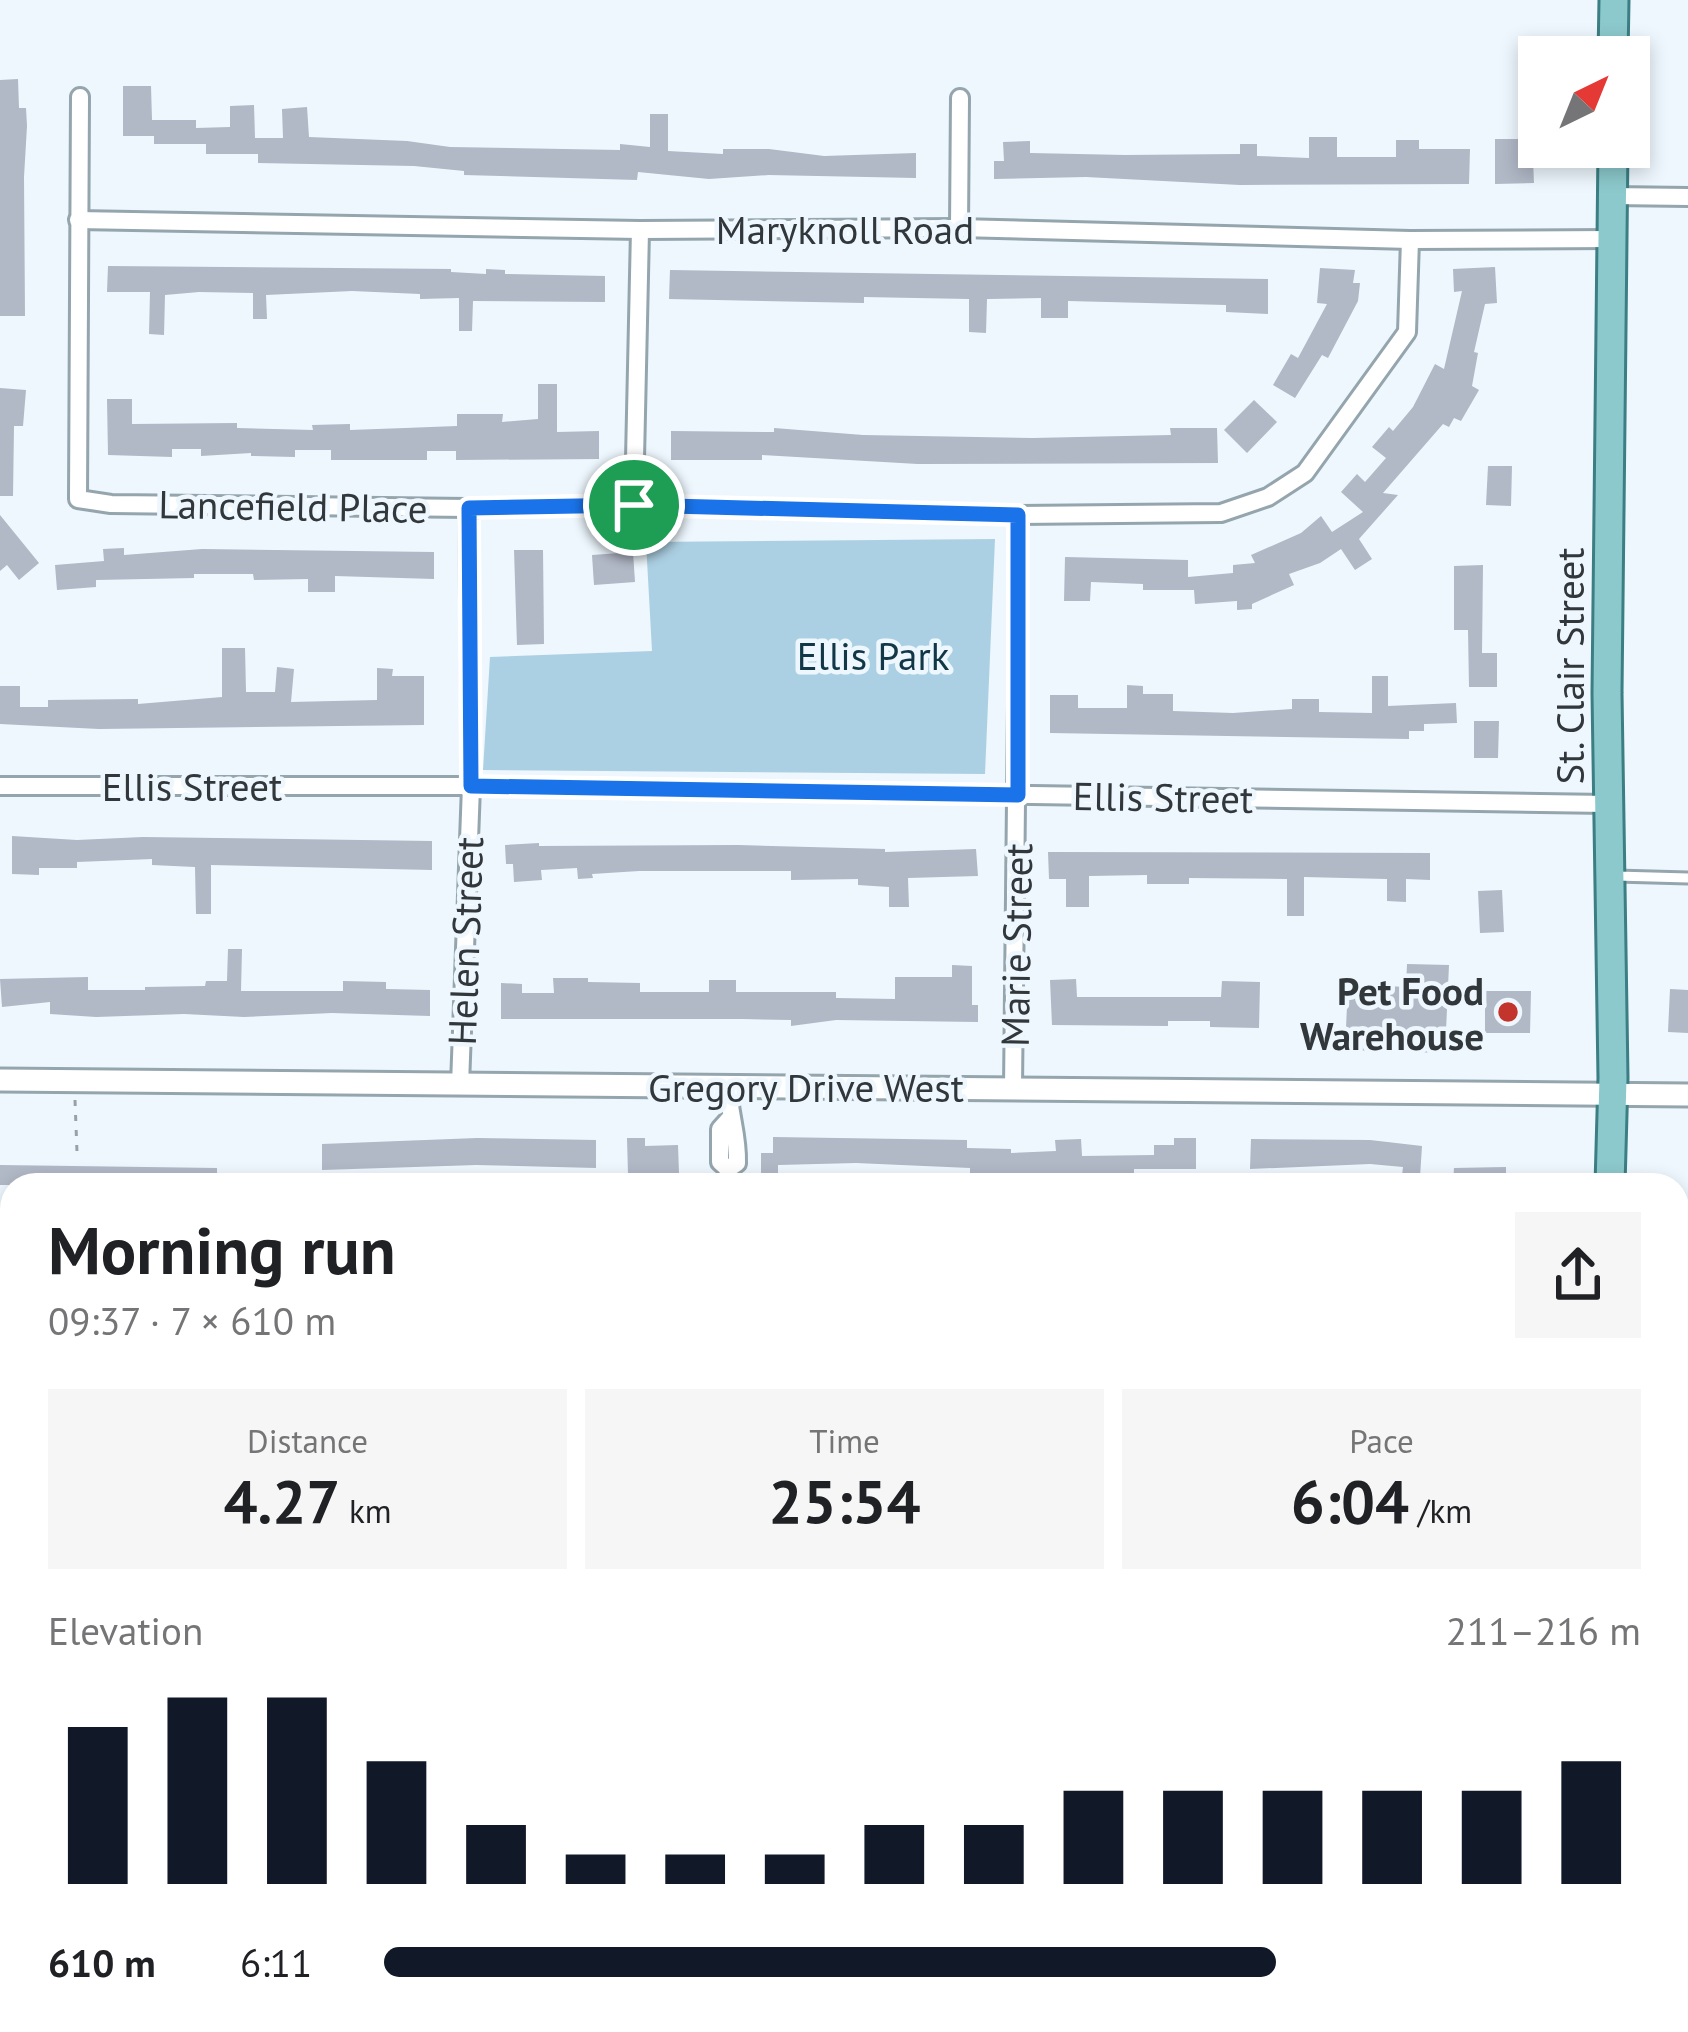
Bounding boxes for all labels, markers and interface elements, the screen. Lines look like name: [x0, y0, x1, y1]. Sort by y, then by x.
north arrow: [1518, 36, 1650, 168]
map controls: [1518, 36, 1650, 168]
street label: Maryknoll Road: [716, 204, 974, 255]
pin: [583, 454, 685, 556]
icon: arrive: [601, 472, 667, 538]
street label: Lancefield Place: [158, 478, 428, 534]
street label: St. Clair Street: [1544, 547, 1595, 785]
park label: Ellis Park: [797, 630, 950, 681]
street label: Ellis Street: [102, 761, 282, 812]
street label: Ellis Street: [1072, 770, 1254, 824]
street label: Helen Street: [436, 836, 494, 1046]
street label: Marie Street: [989, 843, 1043, 1047]
place label: Pet Food Warehouse: [1300, 965, 1484, 1061]
marker: Pet Food Warehouse: [1495, 999, 1521, 1025]
street label: Gregory Drive West: [648, 1062, 964, 1113]
text: Morning run: [48, 1207, 396, 1292]
button: share: [1515, 1212, 1641, 1338]
text: 09:37 · 7 × 610 m: [48, 1295, 336, 1346]
text: Distance: [247, 1419, 368, 1462]
text: Time: [809, 1419, 880, 1462]
text: Pace: [1349, 1419, 1414, 1462]
text: 4.27: [223, 1462, 340, 1540]
text: 25:54: [768, 1462, 921, 1540]
text: 6:04: [1291, 1462, 1409, 1540]
text: km: [340, 1489, 392, 1532]
text: /km: [1409, 1489, 1472, 1532]
text: Elevation: [48, 1605, 203, 1656]
text: 211–216 m: [1446, 1605, 1641, 1656]
text: 610 m: [48, 1937, 156, 1988]
text: 6:11: [240, 1937, 312, 1988]

